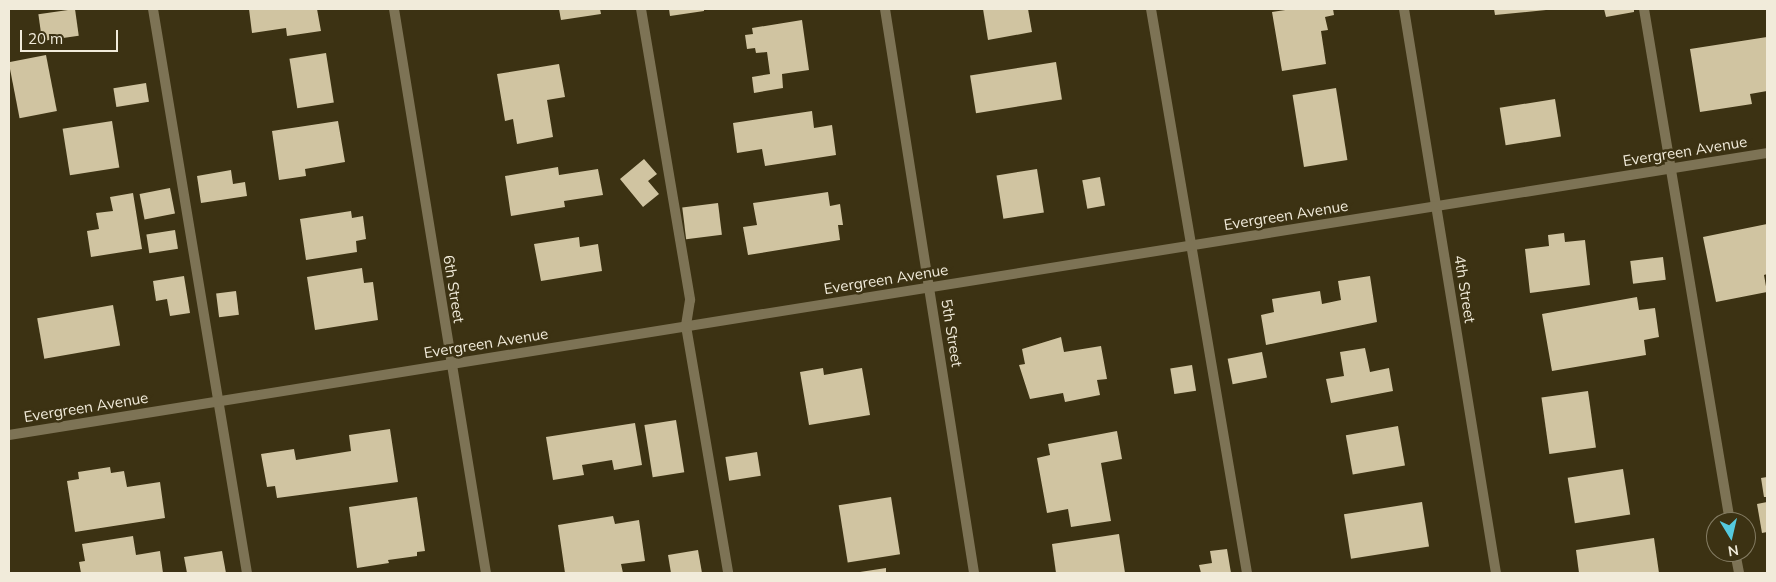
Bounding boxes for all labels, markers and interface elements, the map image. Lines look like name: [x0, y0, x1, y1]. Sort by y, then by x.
scale bar: [22, 20, 120, 52]
text: 20 m: [28, 29, 63, 48]
street label: Evergreen Avenue: [1622, 132, 1748, 170]
street label: Evergreen Avenue: [1223, 196, 1349, 234]
street label: 6th Street: [440, 254, 468, 324]
street label: 4th Street: [1451, 254, 1479, 324]
street label: Evergreen Avenue: [823, 260, 949, 298]
street label: 5th Street: [938, 298, 966, 368]
street label: Evergreen Avenue: [423, 324, 549, 362]
street label: Evergreen Avenue: [23, 388, 149, 426]
north arrow: [1706, 512, 1756, 562]
text: N: [1727, 541, 1740, 561]

